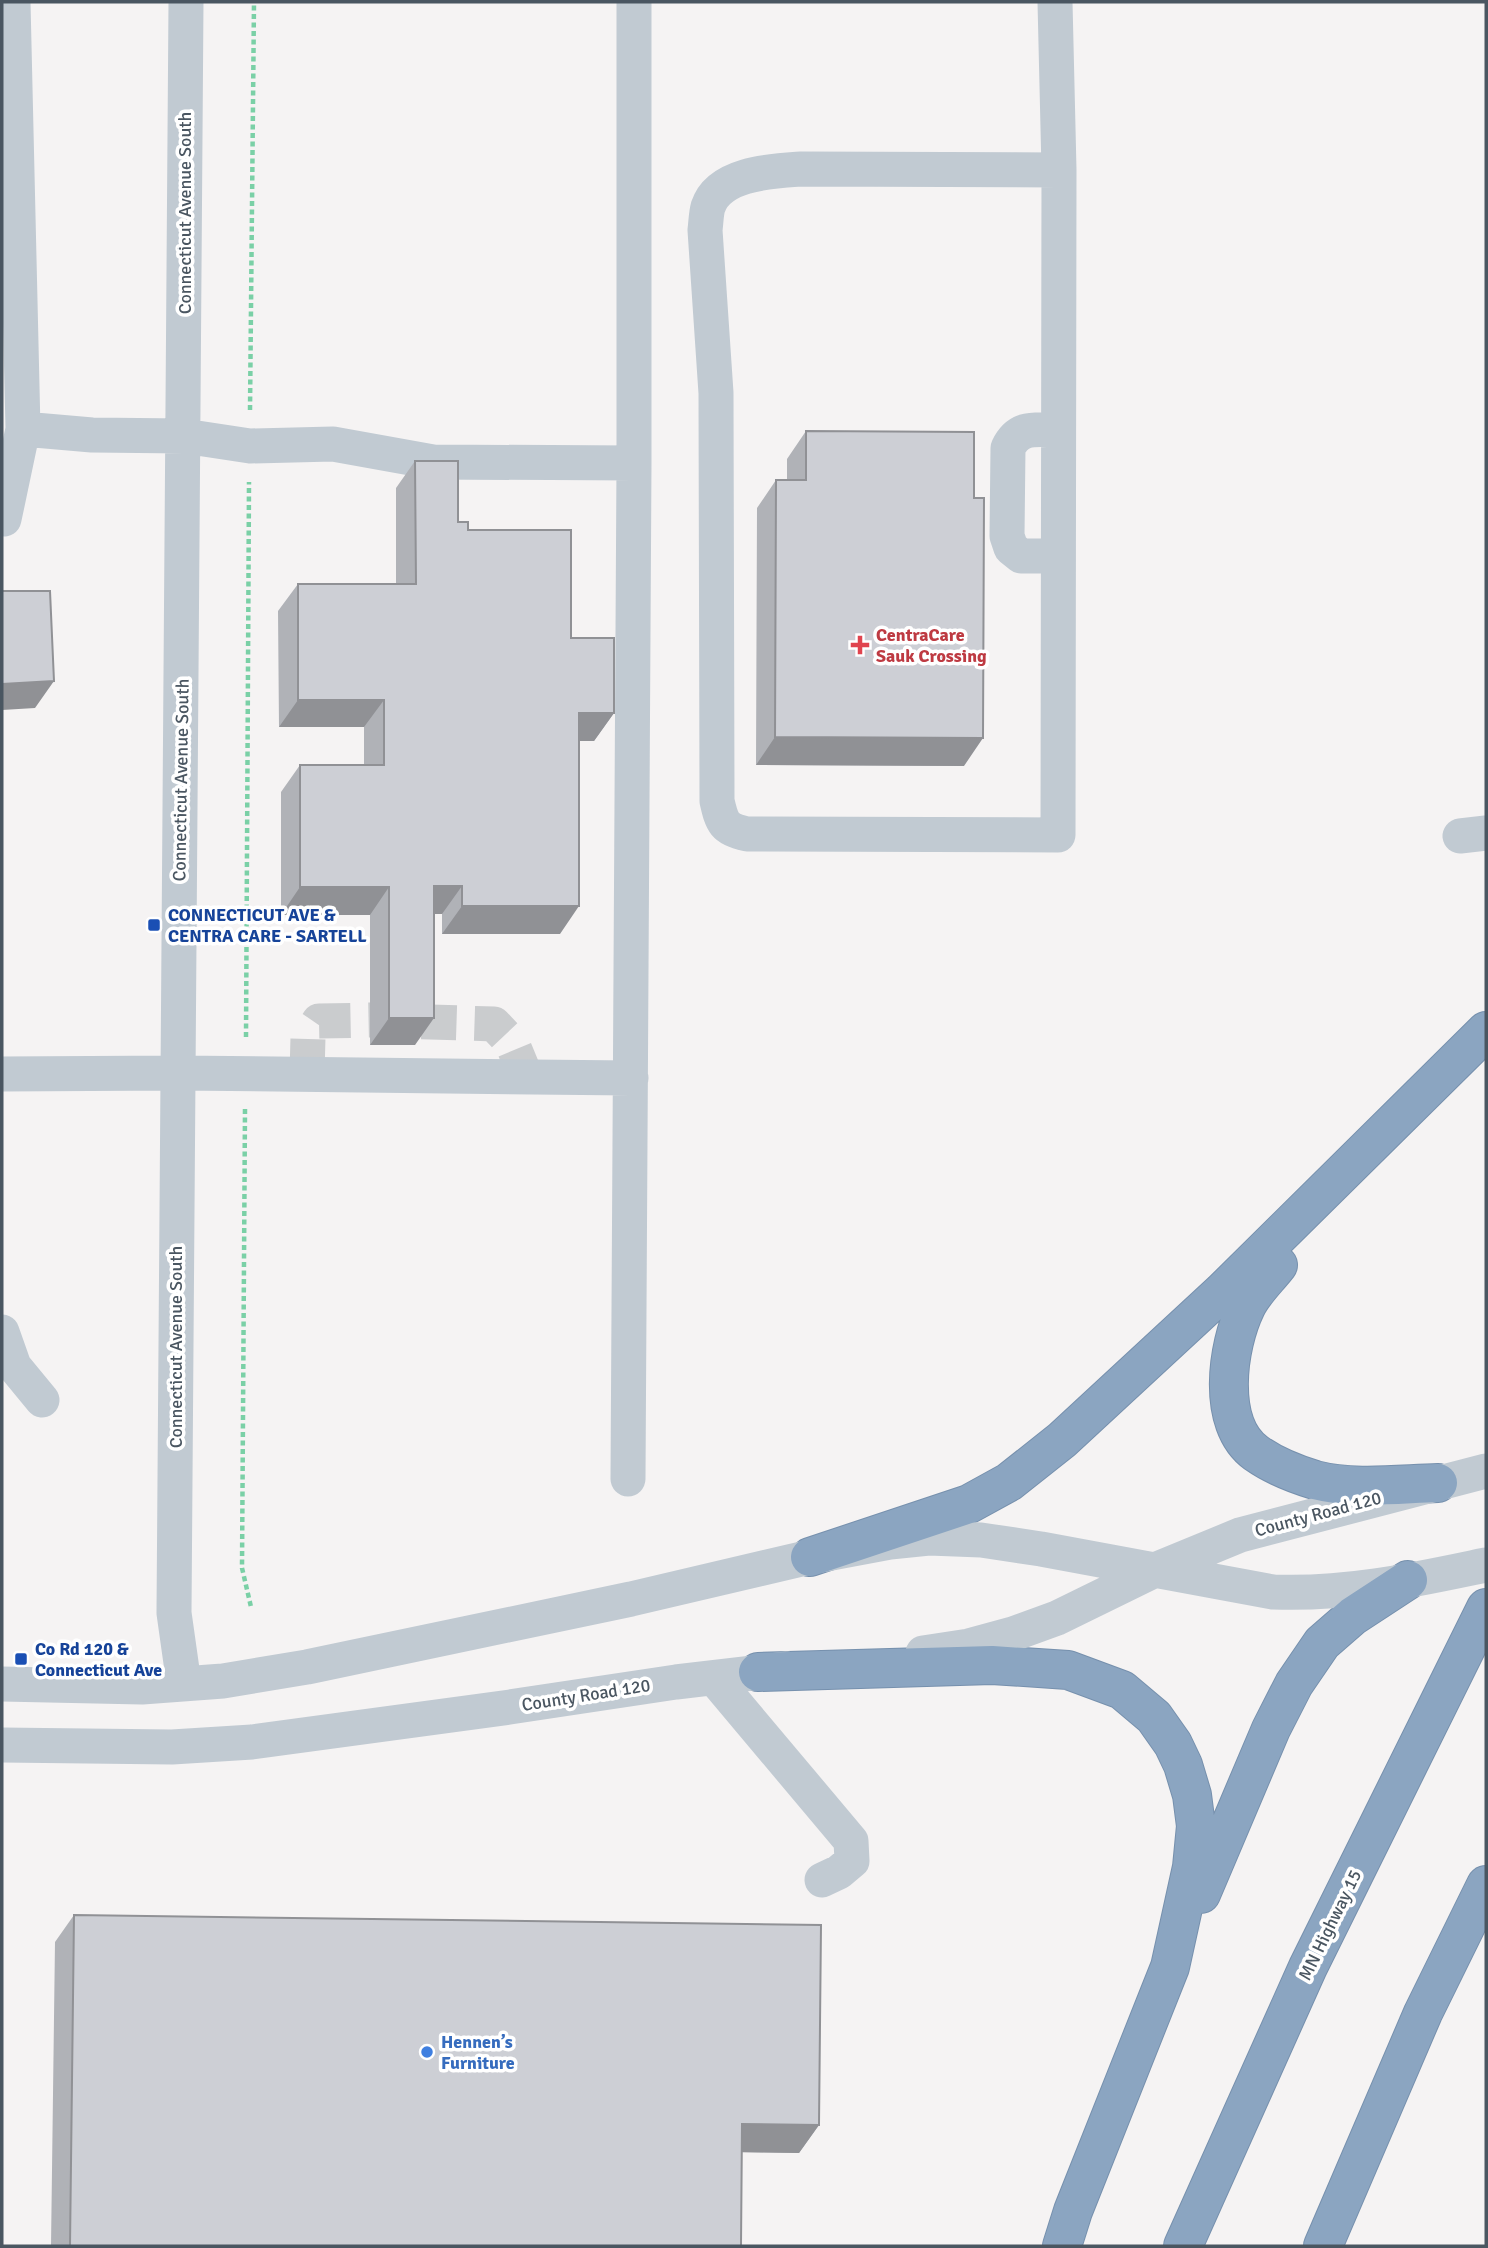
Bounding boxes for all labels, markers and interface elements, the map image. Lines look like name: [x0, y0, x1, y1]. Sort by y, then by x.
street label: Connecticut Avenue South: [174, 112, 196, 314]
place label: CentraCare Sauk Crossing: [876, 624, 987, 667]
marker: CentraCare Sauk Crossing: [850, 635, 870, 655]
street label: Connecticut Avenue South: [168, 678, 194, 882]
place label: CONNECTICUT AVE & CENTRA CARE - SARTELL: [168, 904, 367, 947]
marker: CONNECTICUT AVE & CENTRA CARE - SARTELL: [146, 917, 162, 933]
street label: Connecticut Avenue South: [165, 1246, 187, 1448]
street label: County Road 120: [1252, 1487, 1384, 1541]
place label: Co Rd 120 & Connecticut Ave: [35, 1638, 162, 1681]
marker: Co Rd 120 & Connecticut Ave: [13, 1651, 29, 1667]
street label: County Road 120: [520, 1674, 652, 1716]
street label: MN Highway 15: [1294, 1866, 1366, 1984]
place label: Hennen’s Furniture: [441, 2031, 515, 2074]
marker: Hennen’s Furniture: [419, 2044, 435, 2060]

